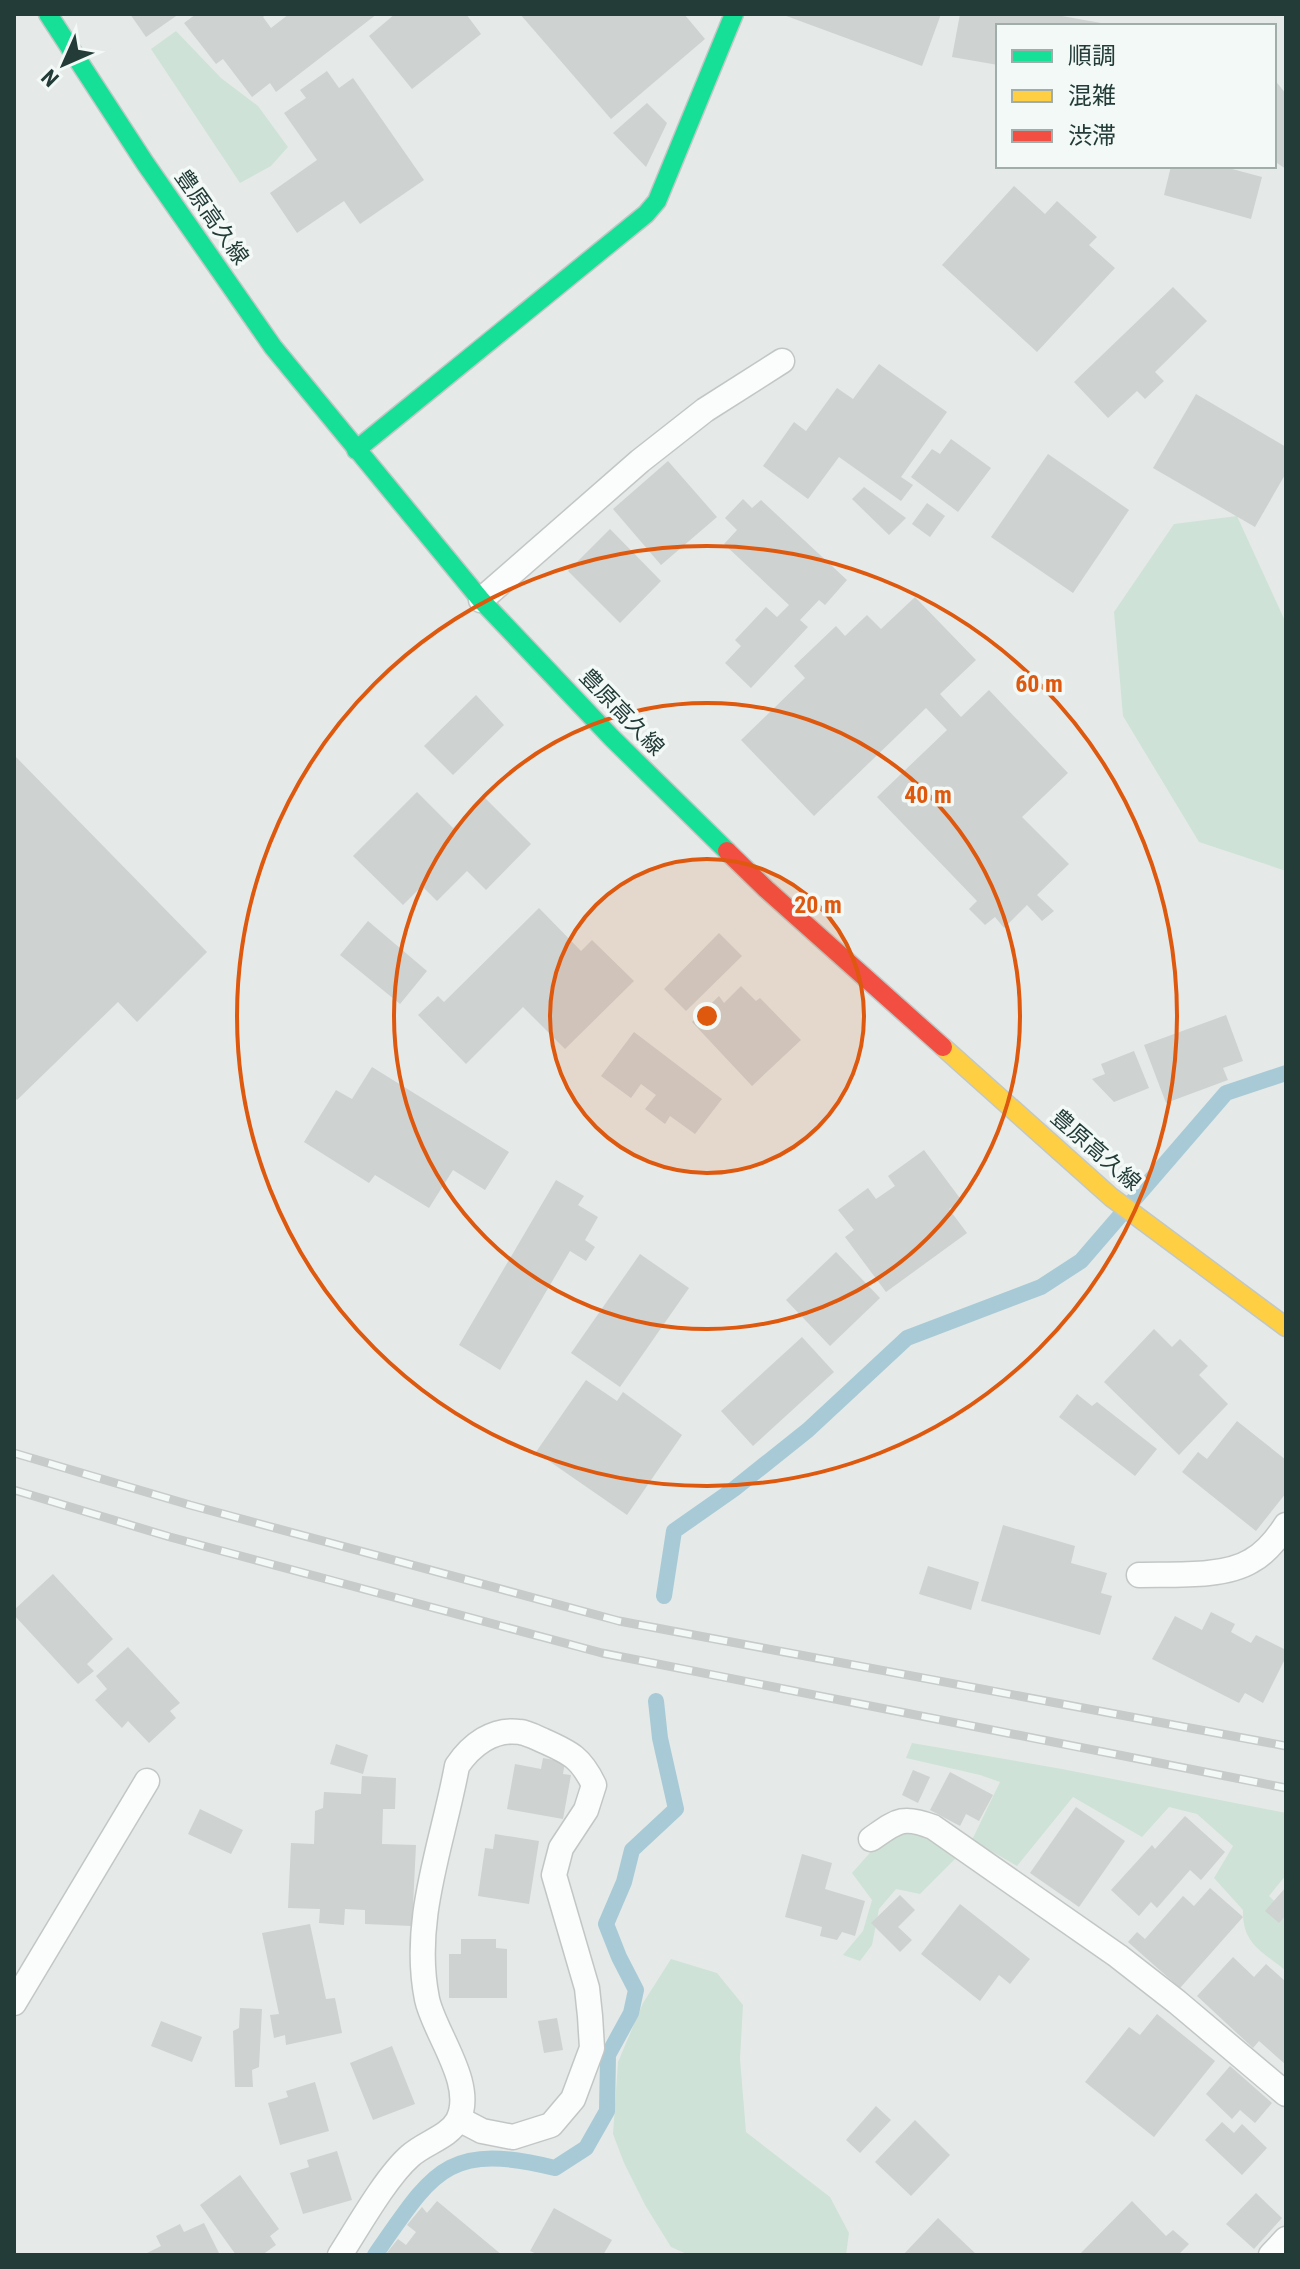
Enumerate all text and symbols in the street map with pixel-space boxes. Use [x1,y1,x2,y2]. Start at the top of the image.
north arrow [24,24,104,104]
legend [996,24,1276,168]
text: 順調 [1068,42,1116,70]
text: N [37,64,64,91]
text: 混雑 [1068,82,1116,110]
text: 渋滞 [1068,122,1116,150]
street label: 豊原高久線 [170,165,254,269]
street label: 豊原高久線 [575,664,669,760]
text: 60 m [1015,670,1063,698]
text: 40 m [904,781,952,809]
text: 20 m [794,891,842,919]
centre of rings [693,1002,721,1030]
street label: 豊原高久線 [1046,1104,1146,1196]

